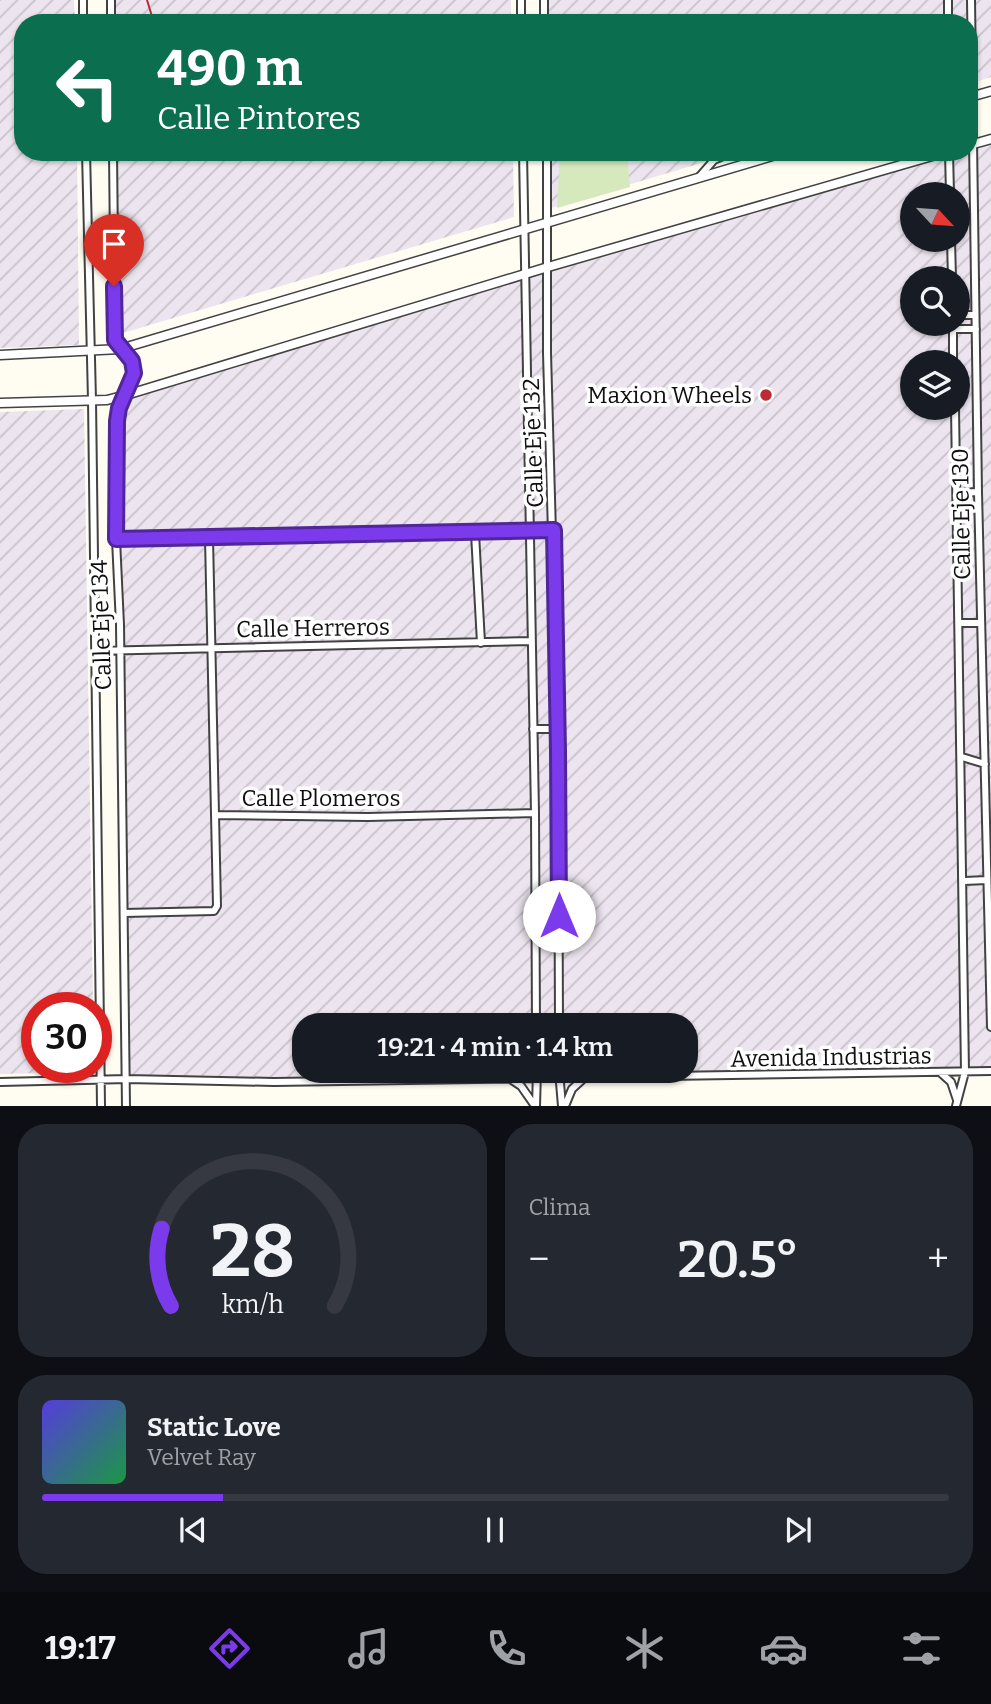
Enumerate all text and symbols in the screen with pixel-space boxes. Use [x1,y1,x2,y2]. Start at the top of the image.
text: 490 m [157,39,302,98]
icon: left [42,42,133,133]
text: Calle Pintores [157,99,361,137]
north arrow [900,182,970,252]
map controls [900,182,970,420]
pin [84,214,144,286]
icon: arrive [95,225,133,263]
button: search [900,266,970,336]
button: layers [900,350,970,420]
street label: Calle Eje 132 [517,378,549,508]
place label: Maxion Wheels [587,381,752,409]
marker: Maxion Wheels [758,387,774,403]
street label: Calle Eje 130 [946,448,976,580]
street label: Calle Eje 134 [85,559,117,691]
street label: Calle Herreros [236,613,390,643]
street label: Calle Plomeros [242,784,401,812]
position arrow [522,879,596,953]
speed limit sign: 30 [21,992,112,1083]
text: 19:21 · 4 min · 1.4 km [377,1032,613,1063]
street label: Avenida Industrias [730,1041,932,1073]
text: Clima [529,1193,591,1221]
text: 28 [210,1209,295,1296]
text: 20.5° [678,1228,799,1291]
text: − [529,1236,549,1282]
text: + [927,1236,949,1282]
text: km/h [221,1290,284,1320]
text: Static Love [147,1412,281,1443]
text: Velvet Ray [147,1443,256,1471]
icon: previous [174,1511,212,1549]
icon: pause [476,1511,514,1549]
icon: next [779,1511,817,1549]
icon: directions [205,1624,254,1673]
icon: music [344,1624,393,1673]
icon: phone [482,1624,531,1673]
icon: climate [620,1624,669,1673]
icon: car [759,1624,808,1673]
icon: filters [897,1624,946,1673]
text: 19:17 [45,1629,116,1667]

